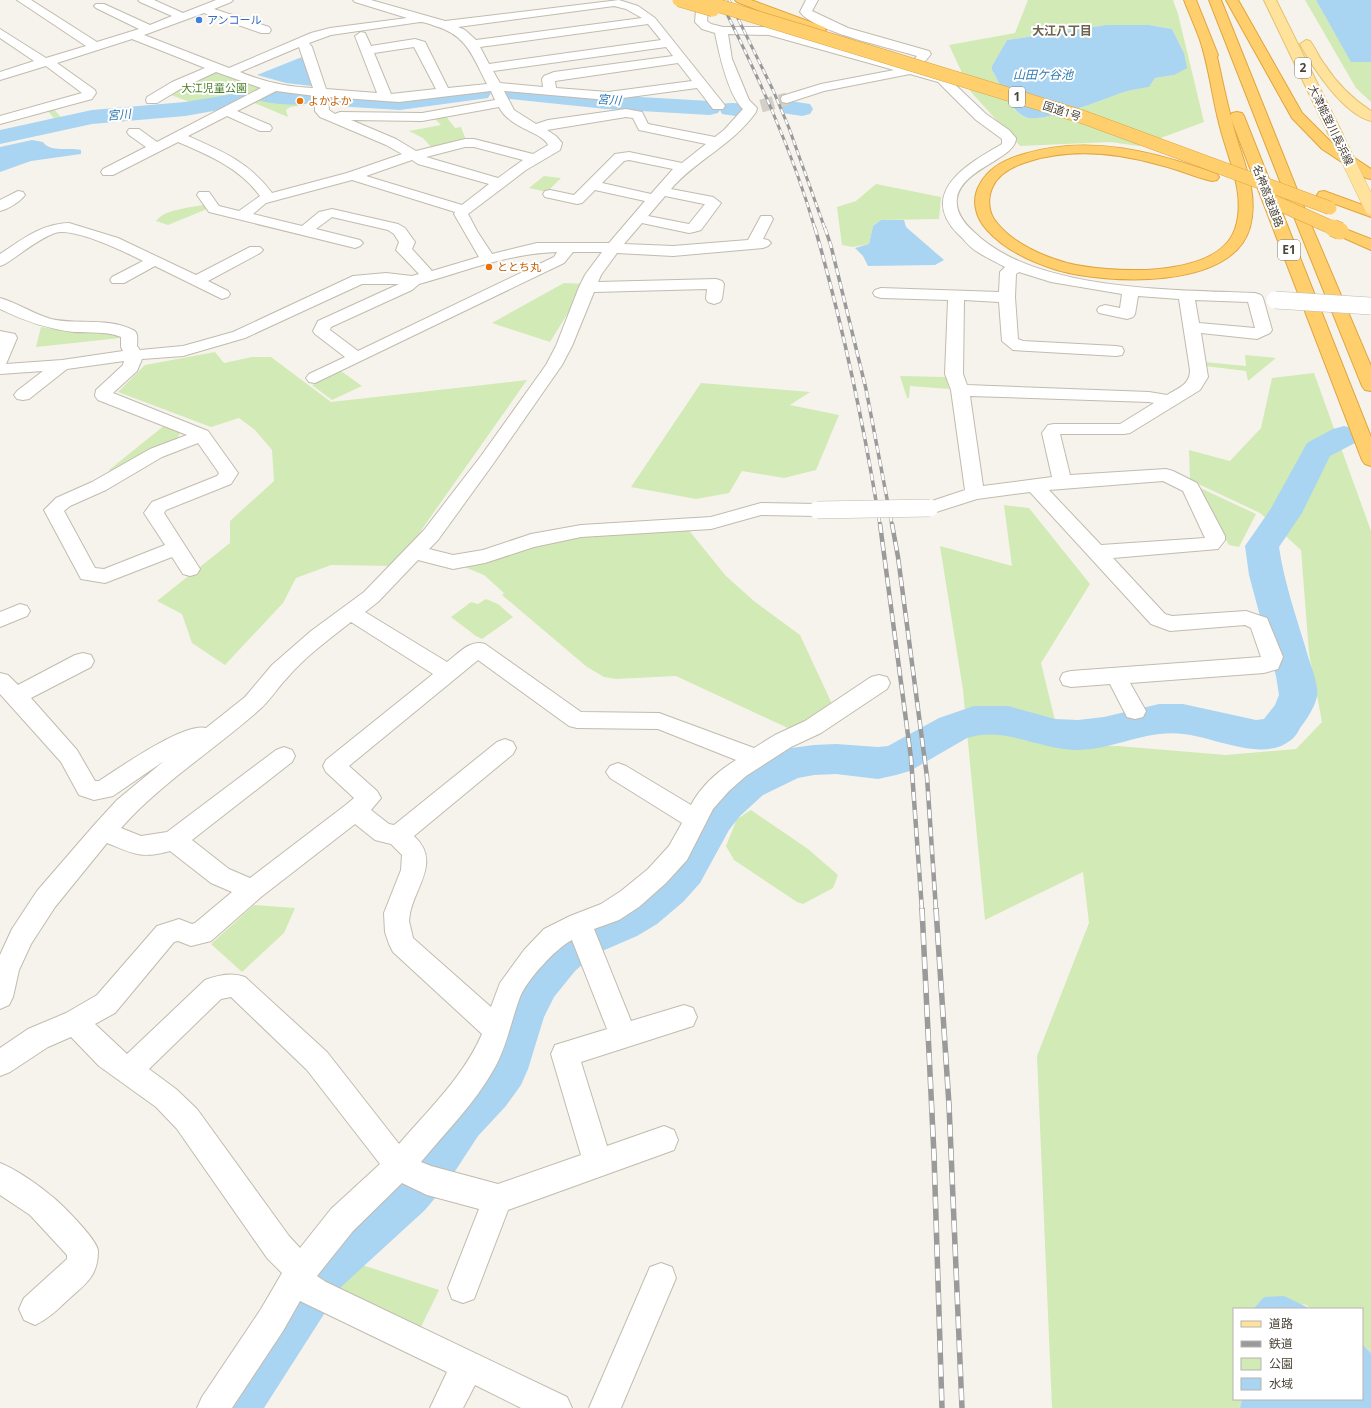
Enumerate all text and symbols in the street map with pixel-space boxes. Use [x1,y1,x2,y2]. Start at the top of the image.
place label: アンコール [207,12,262,27]
marker: アンコール [194,15,204,25]
district label: 大江八丁目 [1032,22,1092,39]
road number: 2 [1295,58,1311,78]
water label: 山田ケ谷池 [1013,66,1074,83]
park label: 大江児童公園 [181,80,247,95]
street label: 大津能登川長浜線 [1305,82,1357,168]
road number: 1 [1009,87,1025,107]
water label: 宮川 [596,90,624,109]
place label: よかよか [308,93,351,108]
marker: よかよか [295,96,305,106]
street label: 国道1号 [1041,97,1083,124]
water label: 宮川 [106,105,134,124]
street label: 名神高速道路 [1250,162,1287,229]
road number: E1 [1278,240,1300,260]
place label: ととち丸 [497,259,541,274]
marker: ととち丸 [484,262,494,272]
legend [1233,1308,1363,1400]
text: 道路 [1269,1315,1293,1332]
text: 鉄道 [1269,1335,1293,1352]
text: 公園 [1269,1355,1293,1372]
text: 水域 [1269,1375,1293,1392]

